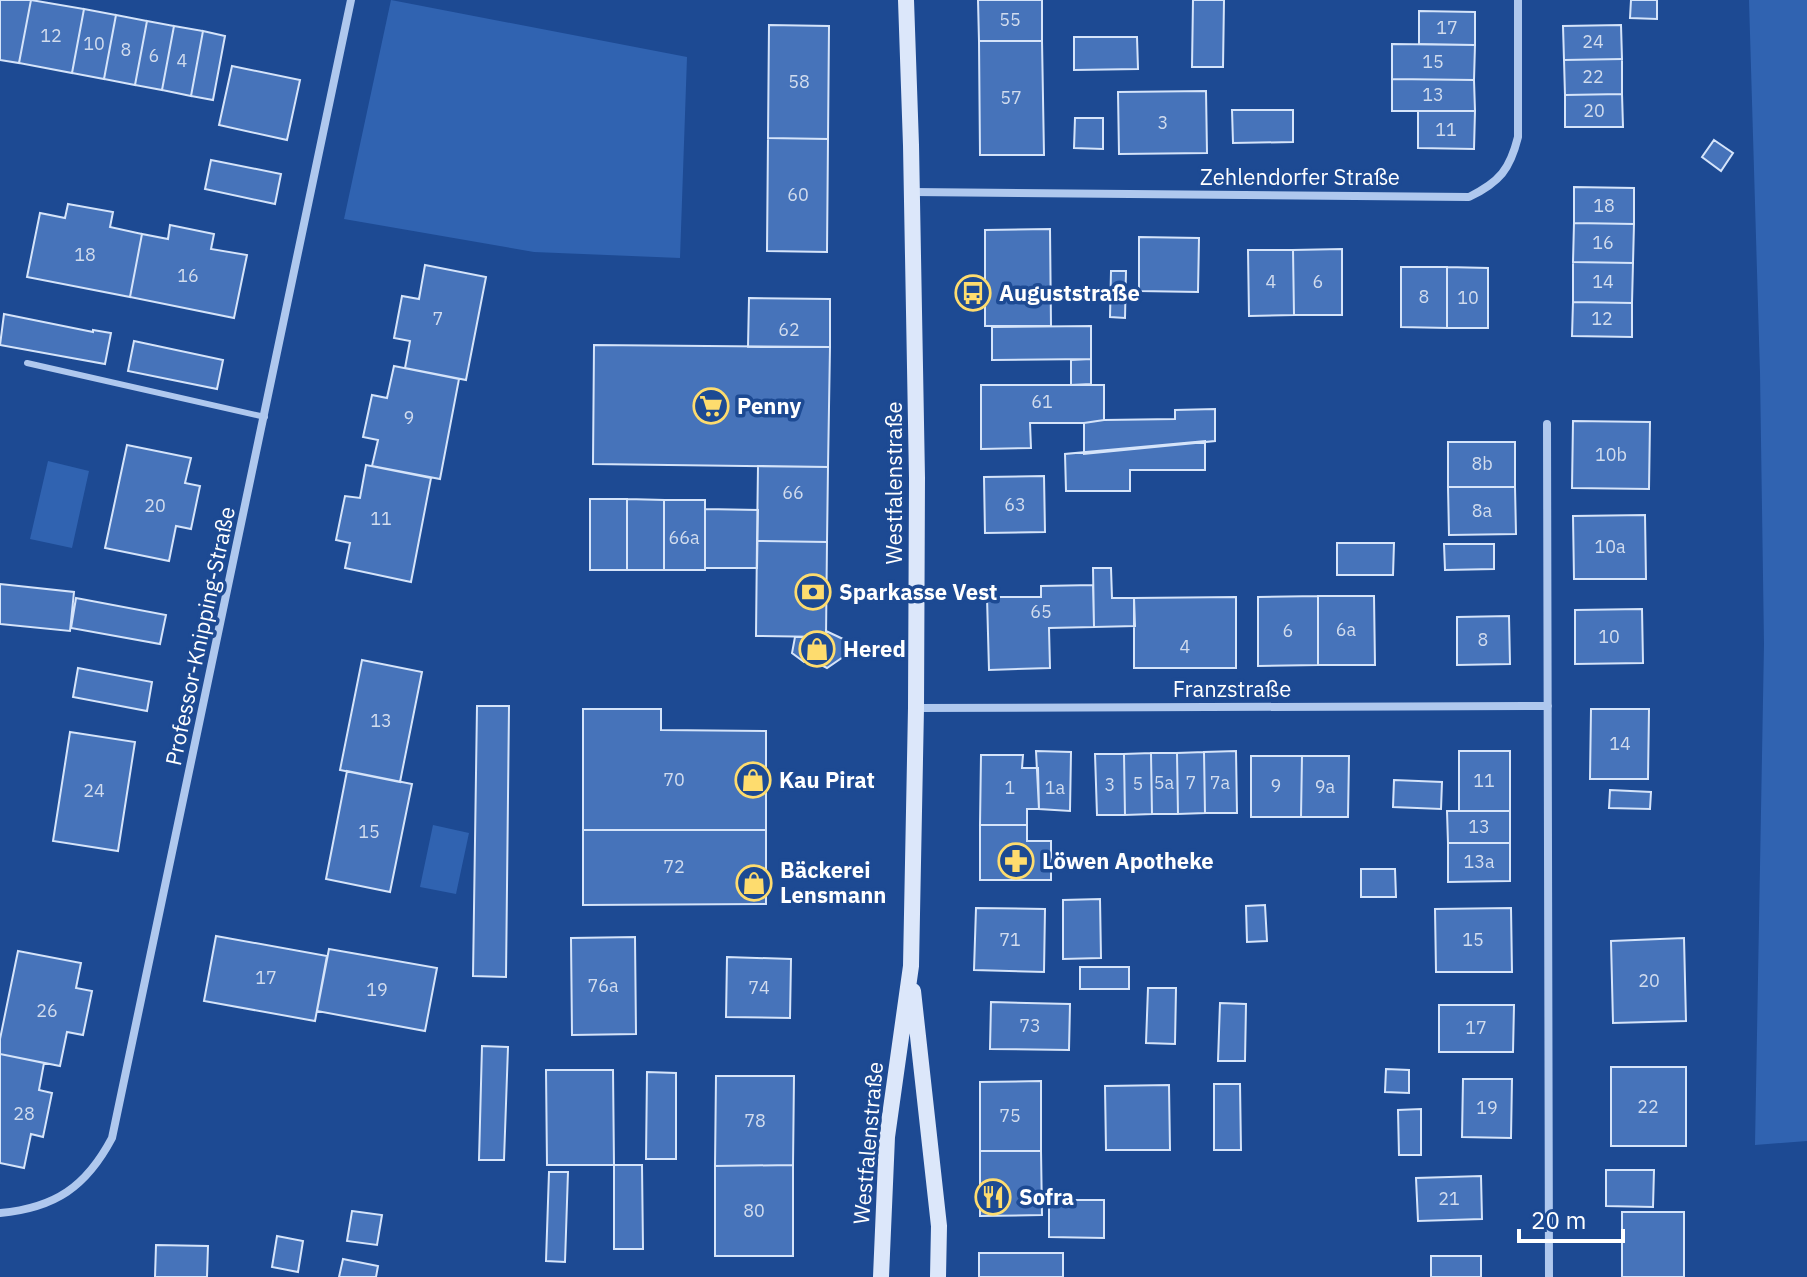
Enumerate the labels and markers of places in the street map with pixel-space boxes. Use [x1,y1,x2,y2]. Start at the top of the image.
bus stop icon: Auguststraße [954,274,992,312]
place label: Auguststraße [999,278,1140,307]
supermarket icon: Penny [692,387,730,425]
place label: Penny [737,391,801,420]
bank icon: Sparkasse Vest [794,573,832,611]
place label: Sparkasse Vest [839,577,998,606]
shop icon: Hered [798,630,836,668]
place label: Hered [843,634,906,663]
shop icon: Kau Pirat [734,761,772,799]
place label: Kau Pirat [779,765,875,794]
pharmacy icon: Löwen Apotheke [997,842,1035,880]
place label: Löwen Apotheke [1042,846,1214,875]
place label: Bäckerei Lensmann [780,855,886,909]
shop icon: Bäckerei Lensmann [735,864,773,902]
restaurant icon: Sofra [974,1178,1012,1216]
place label: Sofra [1019,1182,1074,1211]

